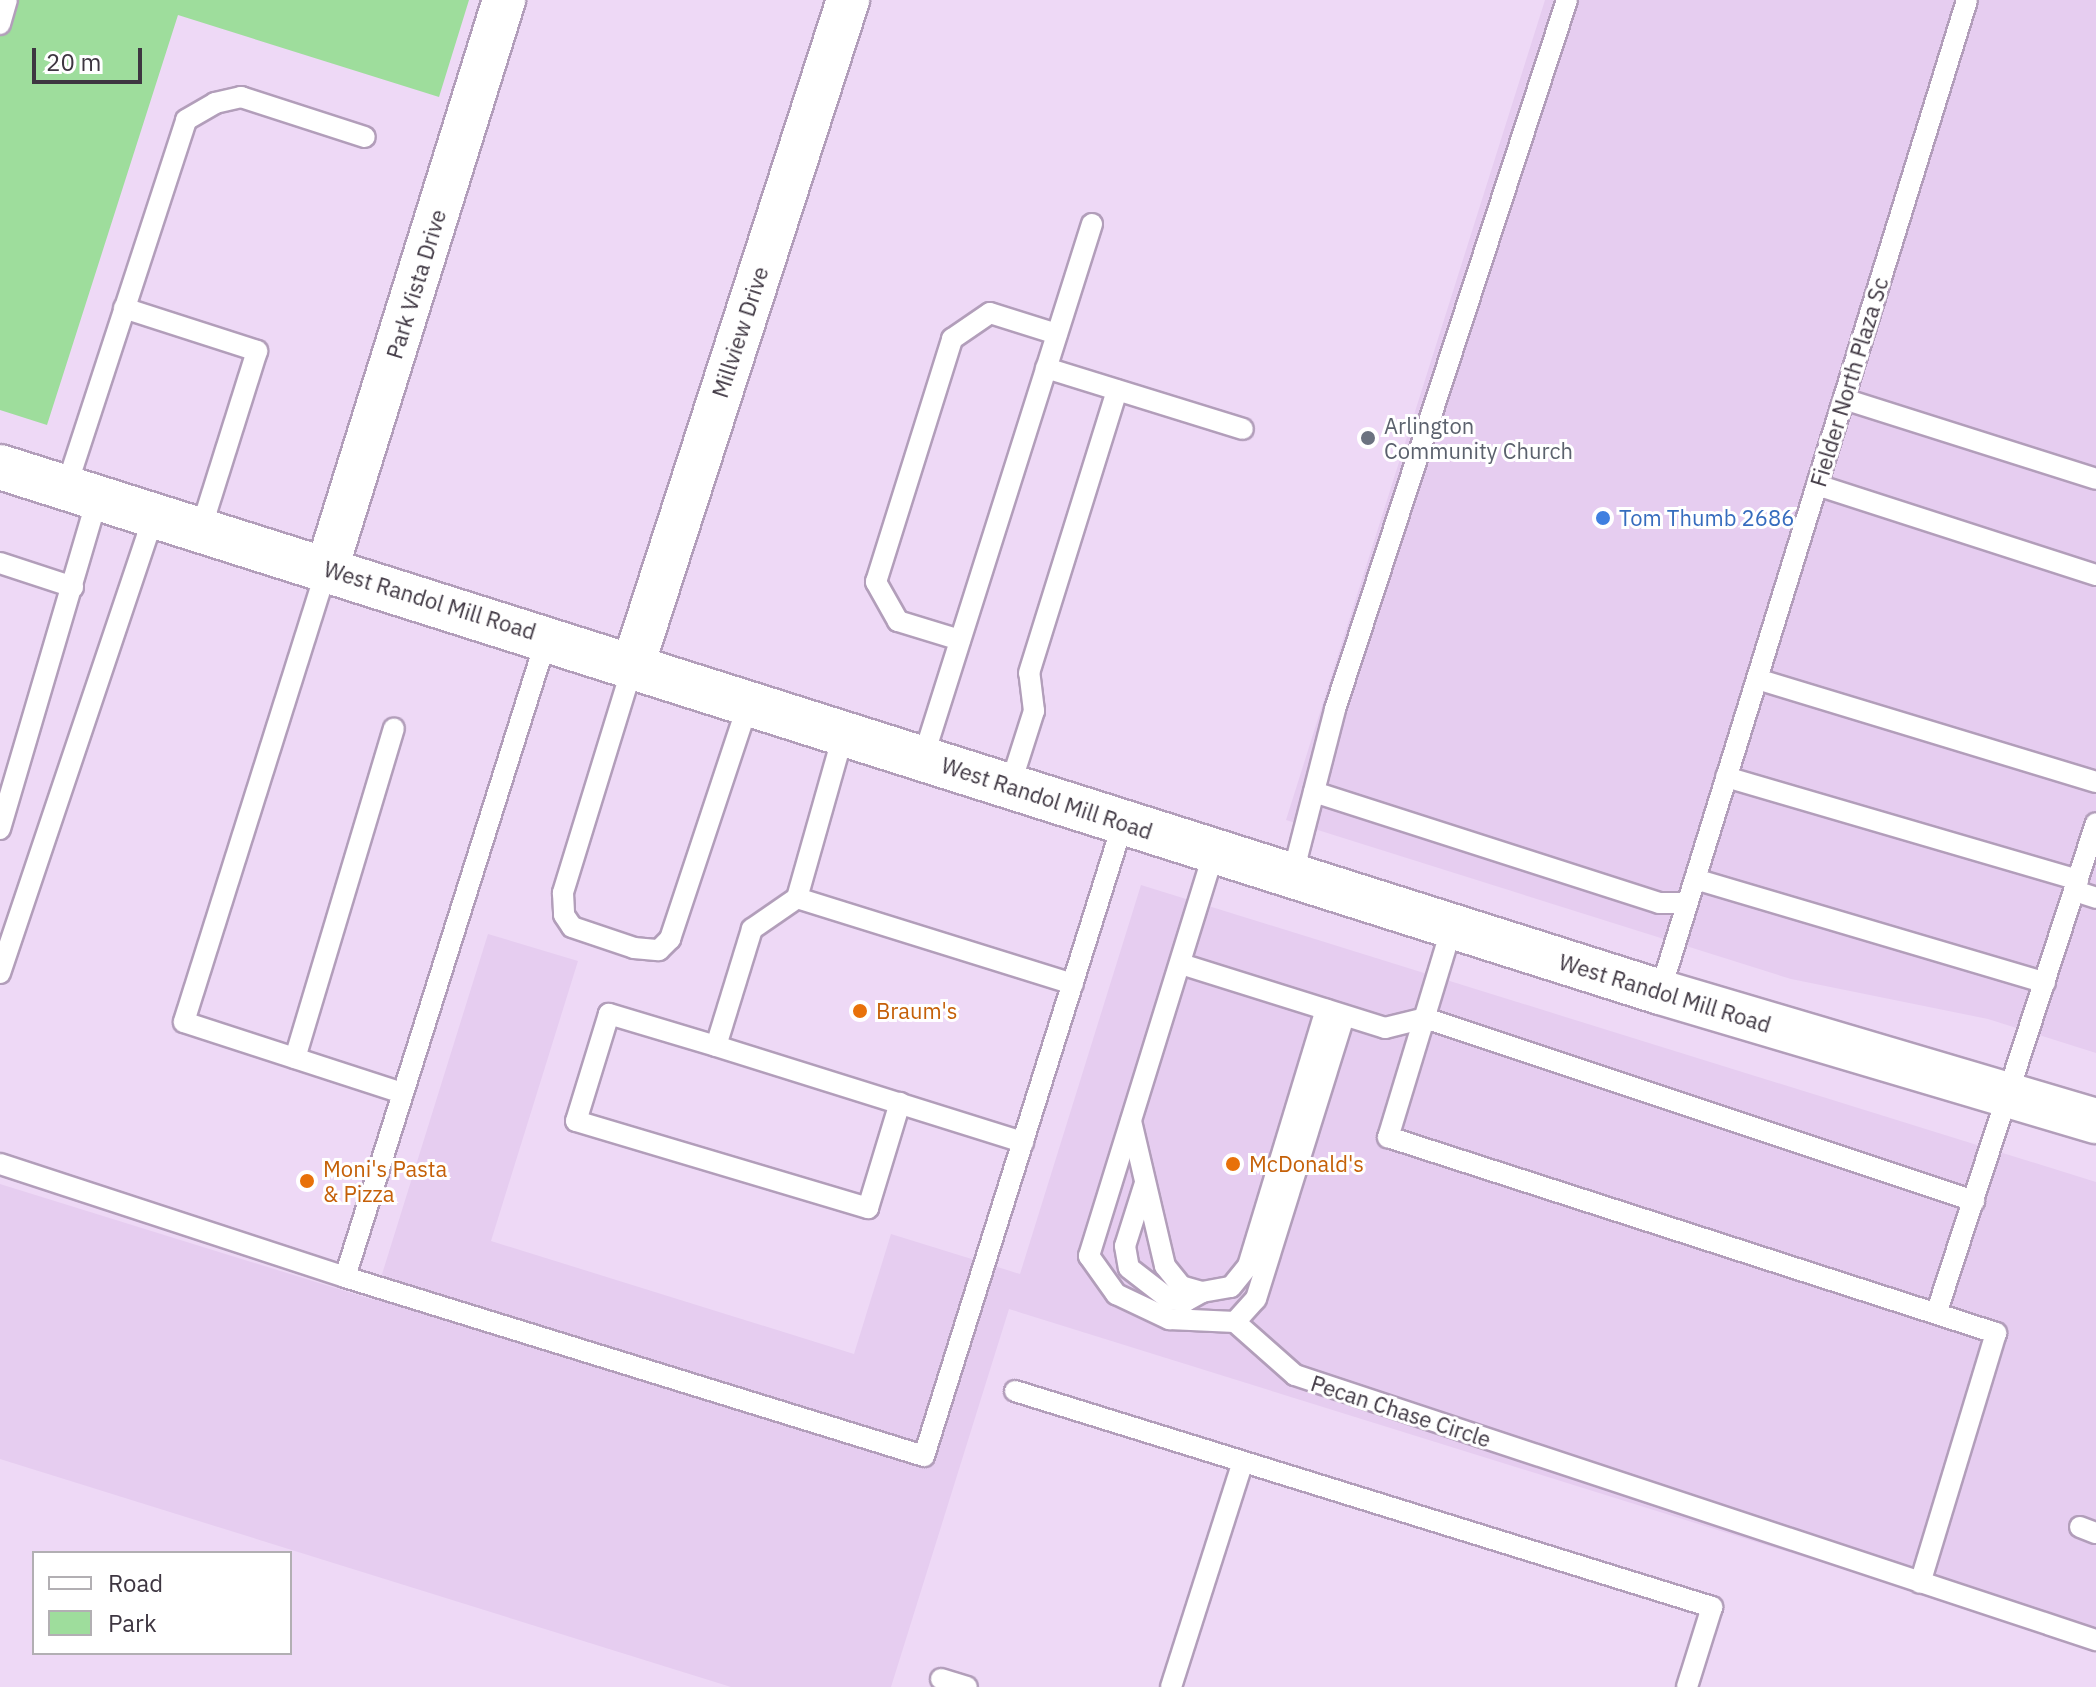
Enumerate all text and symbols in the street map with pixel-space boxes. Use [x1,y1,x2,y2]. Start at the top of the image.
scale bar [36,32,146,82]
text: 20 m [46,46,101,78]
street label: Park Vista Drive [381,206,451,362]
street label: Millview Drive [706,263,774,401]
street label: Fielder North Plaza Sc [1805,274,1893,490]
place label: Arlington Community Church [1384,412,1573,464]
marker: Arlington Community Church [1359,429,1377,447]
place label: Tom Thumb 2686 [1619,505,1794,531]
marker: Tom Thumb 2686 [1594,509,1612,527]
street label: West Randol Mill Road [321,555,539,645]
street label: West Randol Mill Road [938,751,1156,845]
street label: West Randol Mill Road [1556,948,1774,1038]
place label: Braum's [876,998,958,1024]
marker: Braum's [851,1002,869,1020]
place label: McDonald's [1249,1151,1364,1177]
place label: Moni's Pasta & Pizza [323,1155,447,1206]
marker: McDonald's [1224,1155,1242,1173]
marker: Moni's Pasta & Pizza [298,1172,316,1190]
street label: Pecan Chase Circle [1308,1369,1494,1453]
legend [32,1551,292,1655]
text: Road [108,1567,163,1599]
text: Park [108,1607,157,1639]

